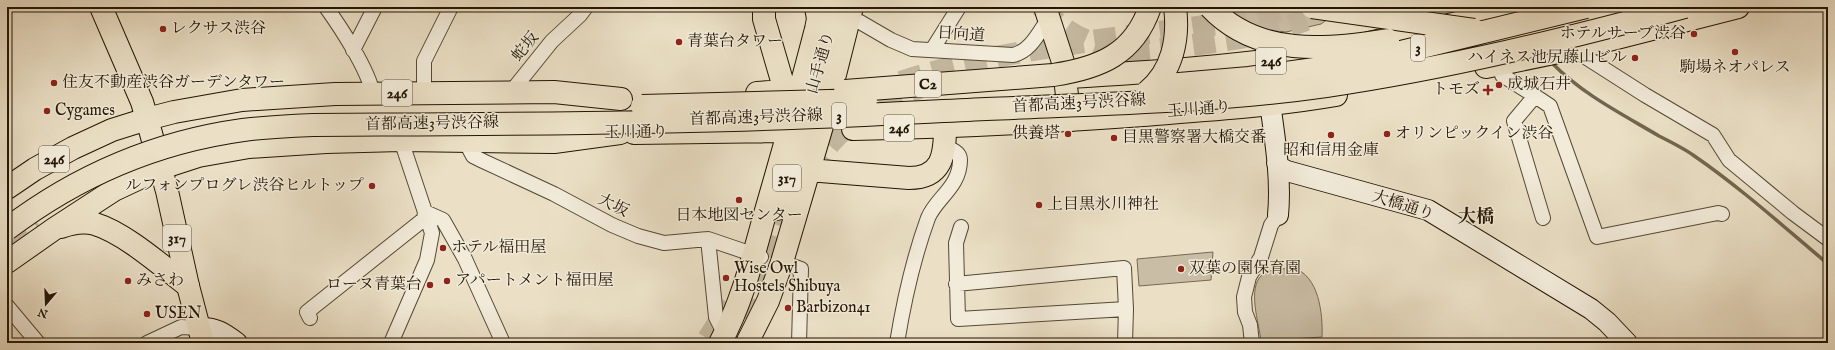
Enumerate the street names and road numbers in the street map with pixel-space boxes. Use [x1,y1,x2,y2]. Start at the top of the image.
street label: 日向道 [936,23,986,47]
street label: 蛇坂 [508,28,544,66]
street label: 山手通り [803,29,839,97]
road number: 3 [1411,35,1425,61]
road number: 246 [1256,48,1286,74]
road number: C2 [915,71,941,97]
road number: 246 [382,80,412,106]
street label: 首都高速3号渋谷線 [1012,91,1146,117]
street label: 玉川通り [1166,98,1232,122]
road number: 3 [832,103,846,129]
street label: 首都高速3号渋谷線 [689,106,823,130]
street label: 首都高速3号渋谷線 [365,113,499,135]
road number: 246 [884,115,914,141]
street label: 玉川通り [604,122,668,144]
road number: 246 [39,146,69,172]
road number: 317 [773,165,801,191]
street label: 大橋通り [1369,187,1437,225]
street label: 大坂 [594,190,632,222]
road number: 317 [163,225,191,251]

